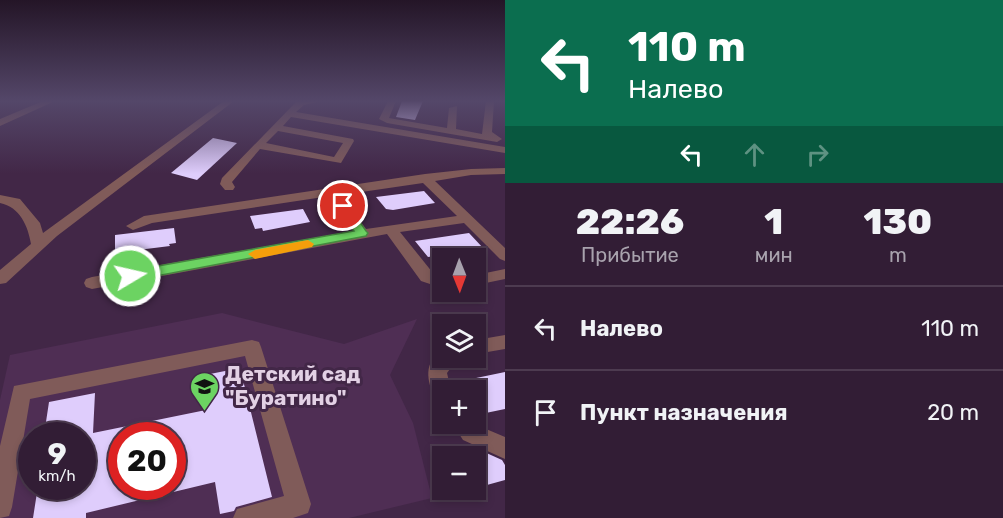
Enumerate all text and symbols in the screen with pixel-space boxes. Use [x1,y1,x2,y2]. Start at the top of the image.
text: 110 m [628,22,746,72]
icon: left [529,24,607,102]
text: Налево [628,73,724,105]
icon: left [675,138,708,171]
icon: ahead [738,138,771,171]
icon: right [801,138,834,171]
pin [317,180,368,231]
icon: arrive [326,189,359,222]
text: 22:26 [576,200,684,243]
text: 1 [764,200,783,243]
text: 130 [863,200,932,243]
text: Прибытие [581,243,679,267]
text: мин [755,243,793,267]
text: m [889,243,907,267]
position arrow [98,244,162,308]
north arrow [432,248,486,302]
map controls [432,248,486,500]
icon: left [529,312,562,345]
button: layers [432,314,486,368]
text: Налево [580,315,663,342]
text: 110 m [921,315,979,342]
place label: Детский сад "Буратино" [225,361,361,410]
school or university icon: Детский сад "Буратино" [188,370,220,412]
button: + [432,380,486,434]
icon: arrive [529,396,562,429]
text: Пункт назначения [580,399,788,426]
text: 20 m [927,399,979,426]
speed limit sign: 20 [108,422,186,500]
text: 9 [47,436,67,472]
button: − [432,446,486,500]
text: km/h [38,467,76,485]

